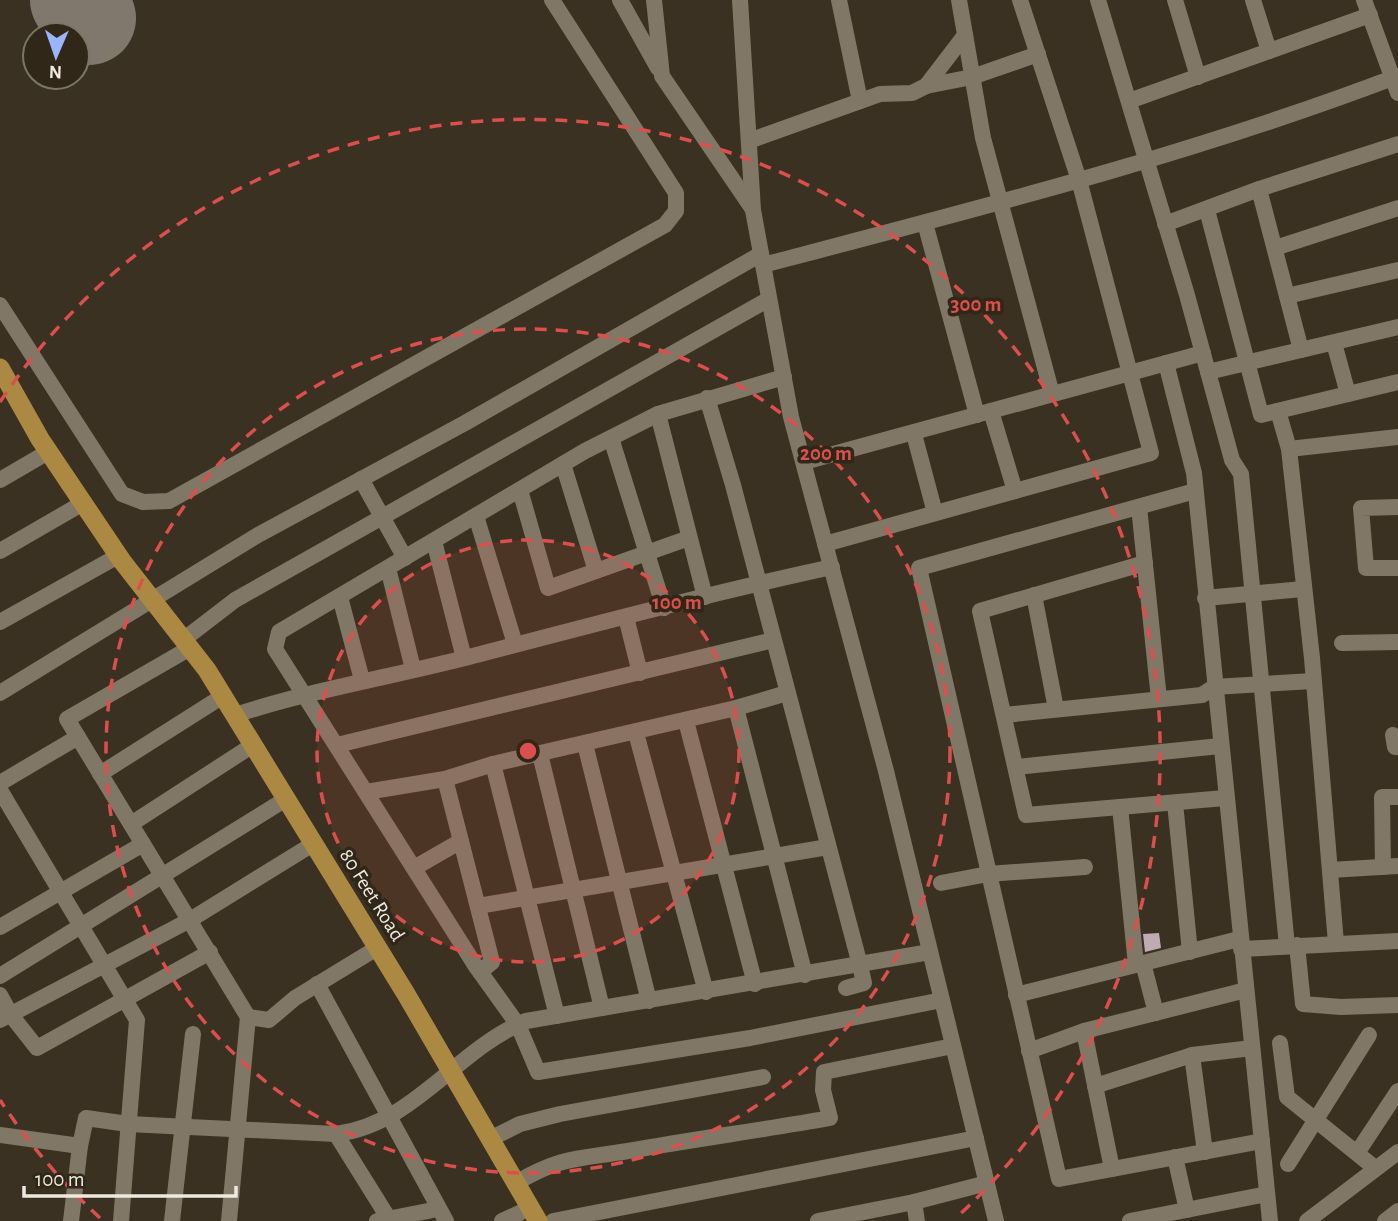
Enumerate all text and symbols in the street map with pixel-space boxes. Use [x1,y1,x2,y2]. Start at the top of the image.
north arrow [21,21,91,91]
text: N [49,62,62,81]
text: 300 m [950,294,1002,315]
text: 200 m [800,443,852,464]
text: 100 m [652,592,702,613]
centre of rings [516,739,540,763]
street label: 80 Feet Road [335,845,409,945]
scale bar [24,1154,236,1198]
text: 100 m [35,1169,85,1190]

